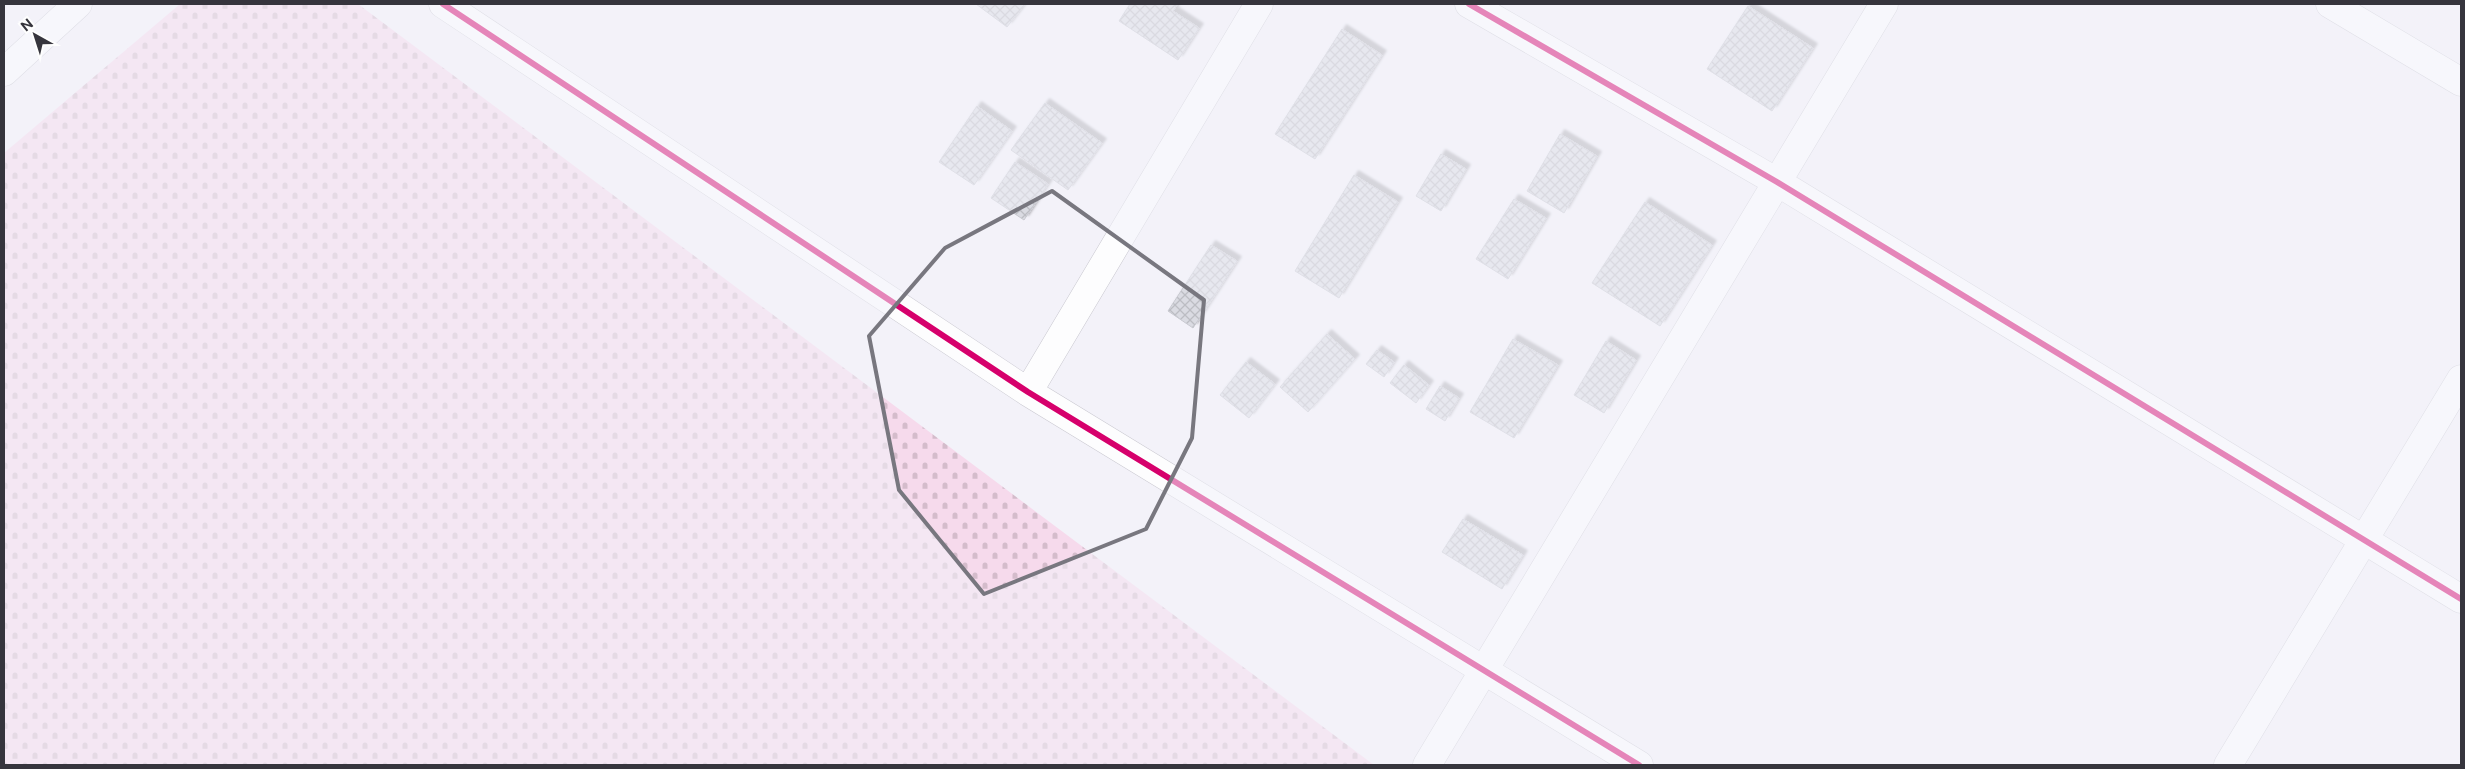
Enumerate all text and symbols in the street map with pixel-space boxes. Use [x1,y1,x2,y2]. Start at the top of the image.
north arrow [10,10,60,60]
text: N [18,15,36,35]

